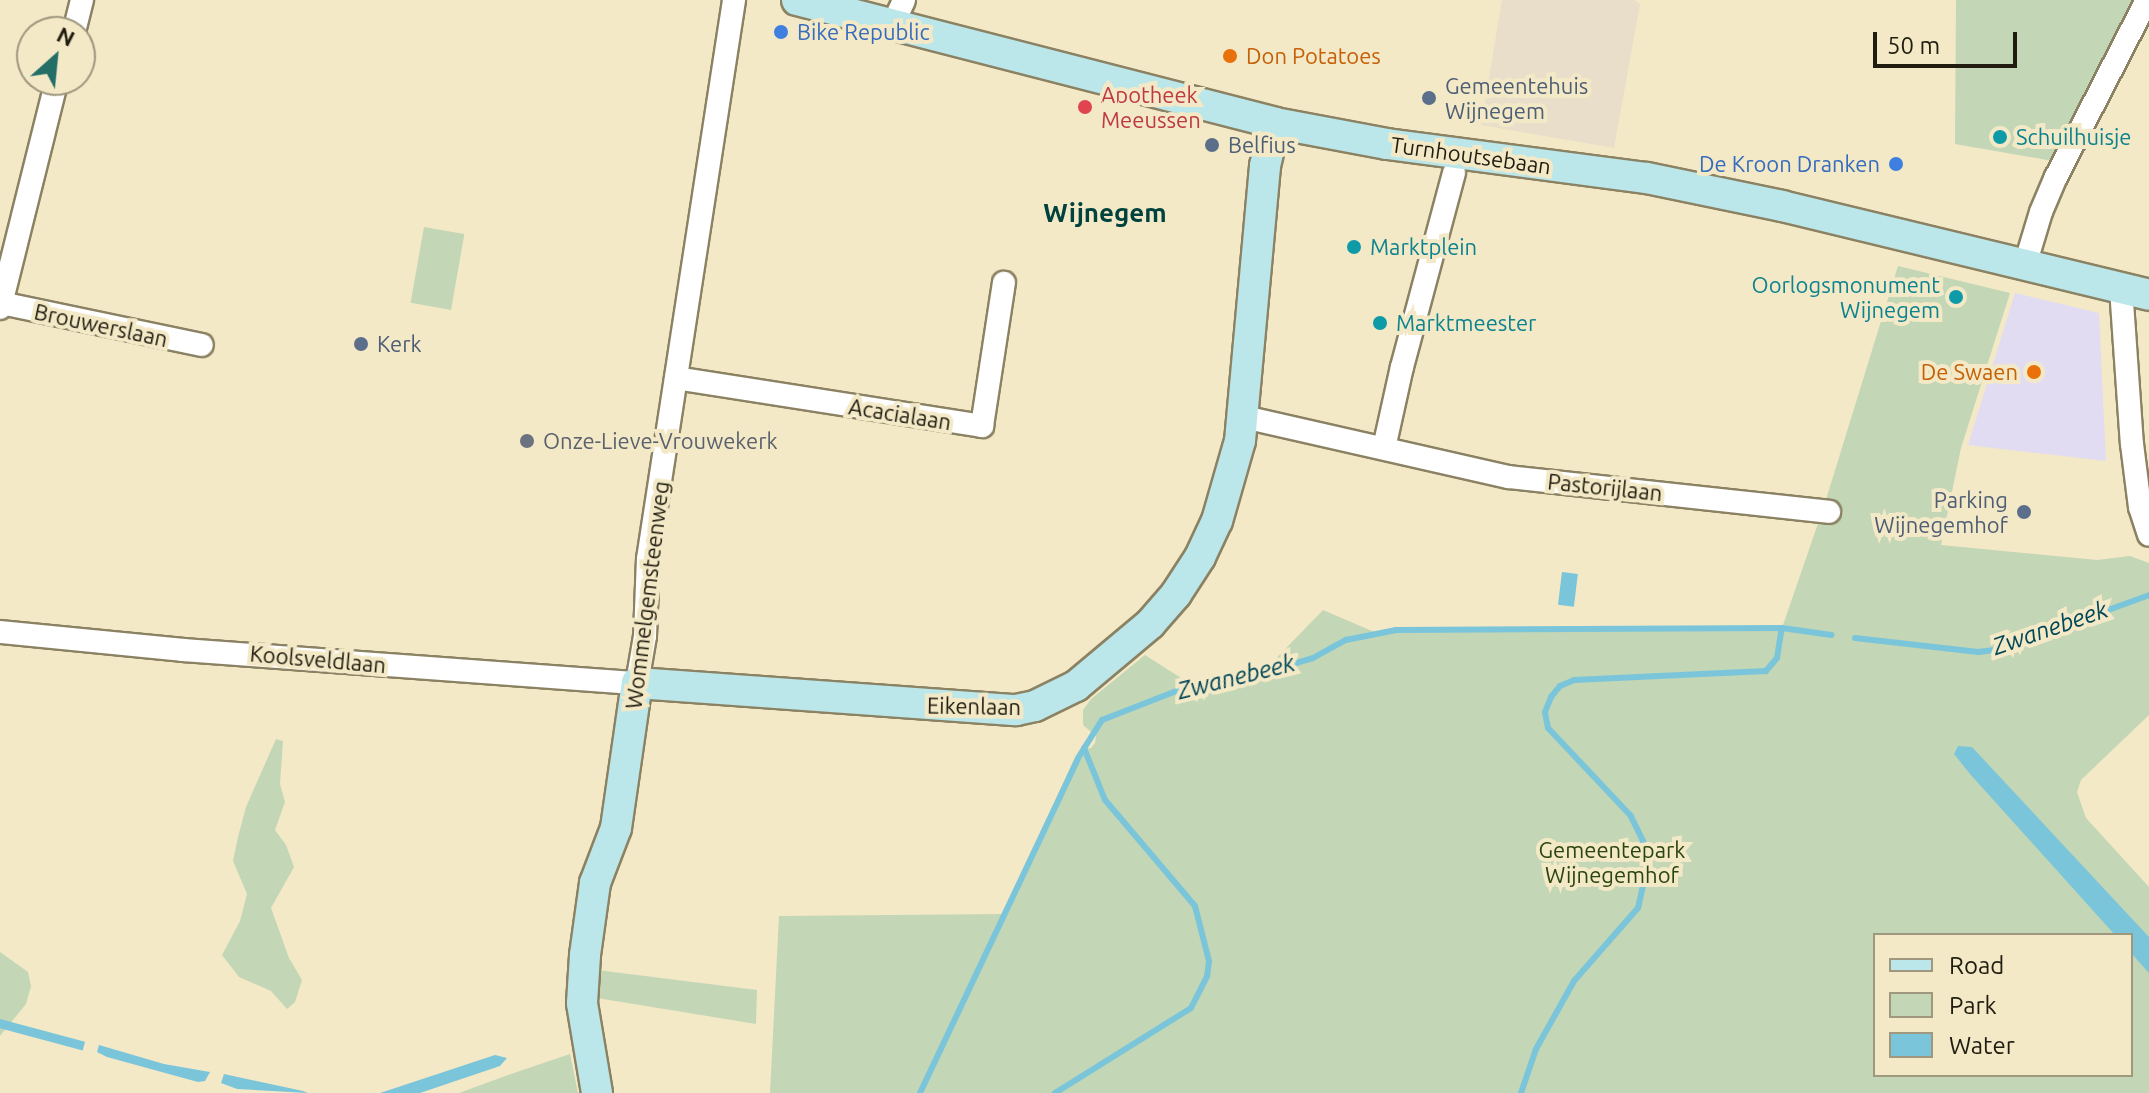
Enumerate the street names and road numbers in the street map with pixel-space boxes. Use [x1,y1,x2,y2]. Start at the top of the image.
street label: Turnhoutsebaan [1389,131,1553,179]
street label: Brouwerslaan [32,298,170,352]
street label: Acacialaan [847,393,953,435]
street label: Pastorijlaan [1546,468,1664,506]
street label: Wommelgemsteenweg [620,480,674,710]
street label: Koolsveldlaan [249,640,387,678]
street label: Eikenlaan [927,692,1021,720]

